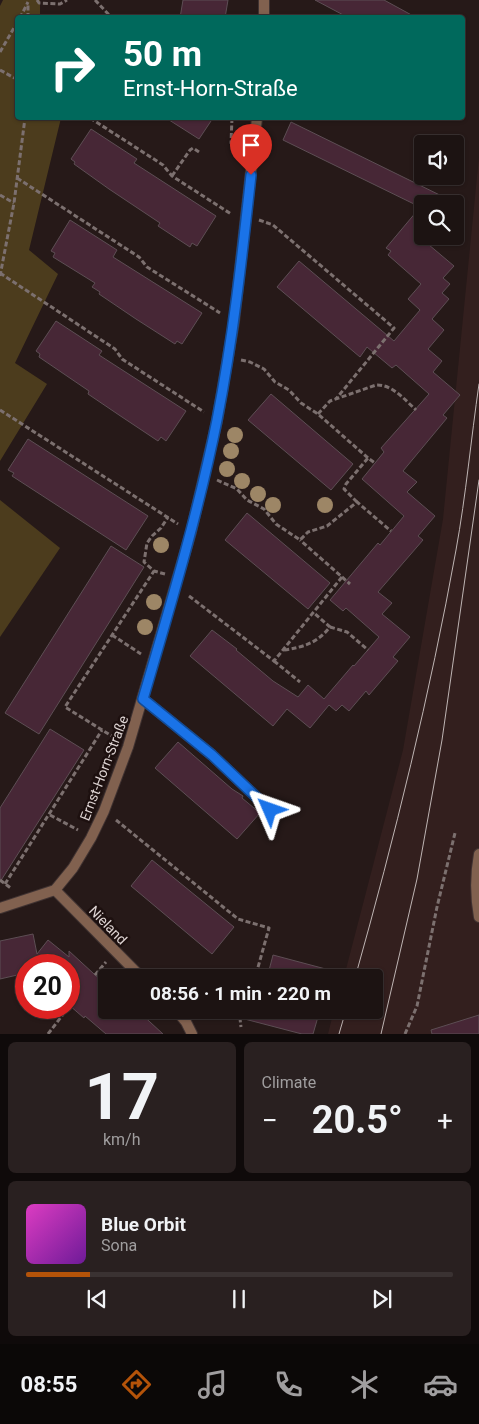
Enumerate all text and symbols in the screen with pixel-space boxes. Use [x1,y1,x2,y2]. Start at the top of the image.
text: 50 m [123,34,202,75]
icon: right [40,35,105,100]
text: Ernst-Horn-Straße [123,76,298,101]
pin [230,124,272,175]
icon: arrive [237,131,265,159]
map controls [414,135,464,245]
button: sound [414,135,464,185]
button: search [414,195,464,245]
street label: Ernst-Horn-Straße [77,713,131,823]
position arrow [243,783,295,835]
street label: Nieland [86,902,130,948]
speed limit sign: 20 [15,954,80,1019]
text: 08:56 · 1 min · 220 m [150,982,331,1005]
text: 17 [84,1059,159,1135]
text: Climate [262,1073,316,1092]
text: 20.5° [312,1098,403,1142]
text: − [262,1104,278,1137]
text: + [437,1104,453,1137]
text: km/h [103,1130,141,1149]
text: Blue Orbit [101,1213,186,1236]
text: Sona [101,1236,137,1255]
icon: previous [83,1285,111,1313]
icon: pause [225,1285,253,1313]
icon: next [368,1285,396,1313]
icon: directions [119,1367,154,1402]
icon: music [195,1367,230,1402]
icon: phone [271,1367,306,1402]
icon: climate [347,1367,382,1402]
icon: car [423,1367,458,1402]
text: 08:55 [21,1372,77,1397]

